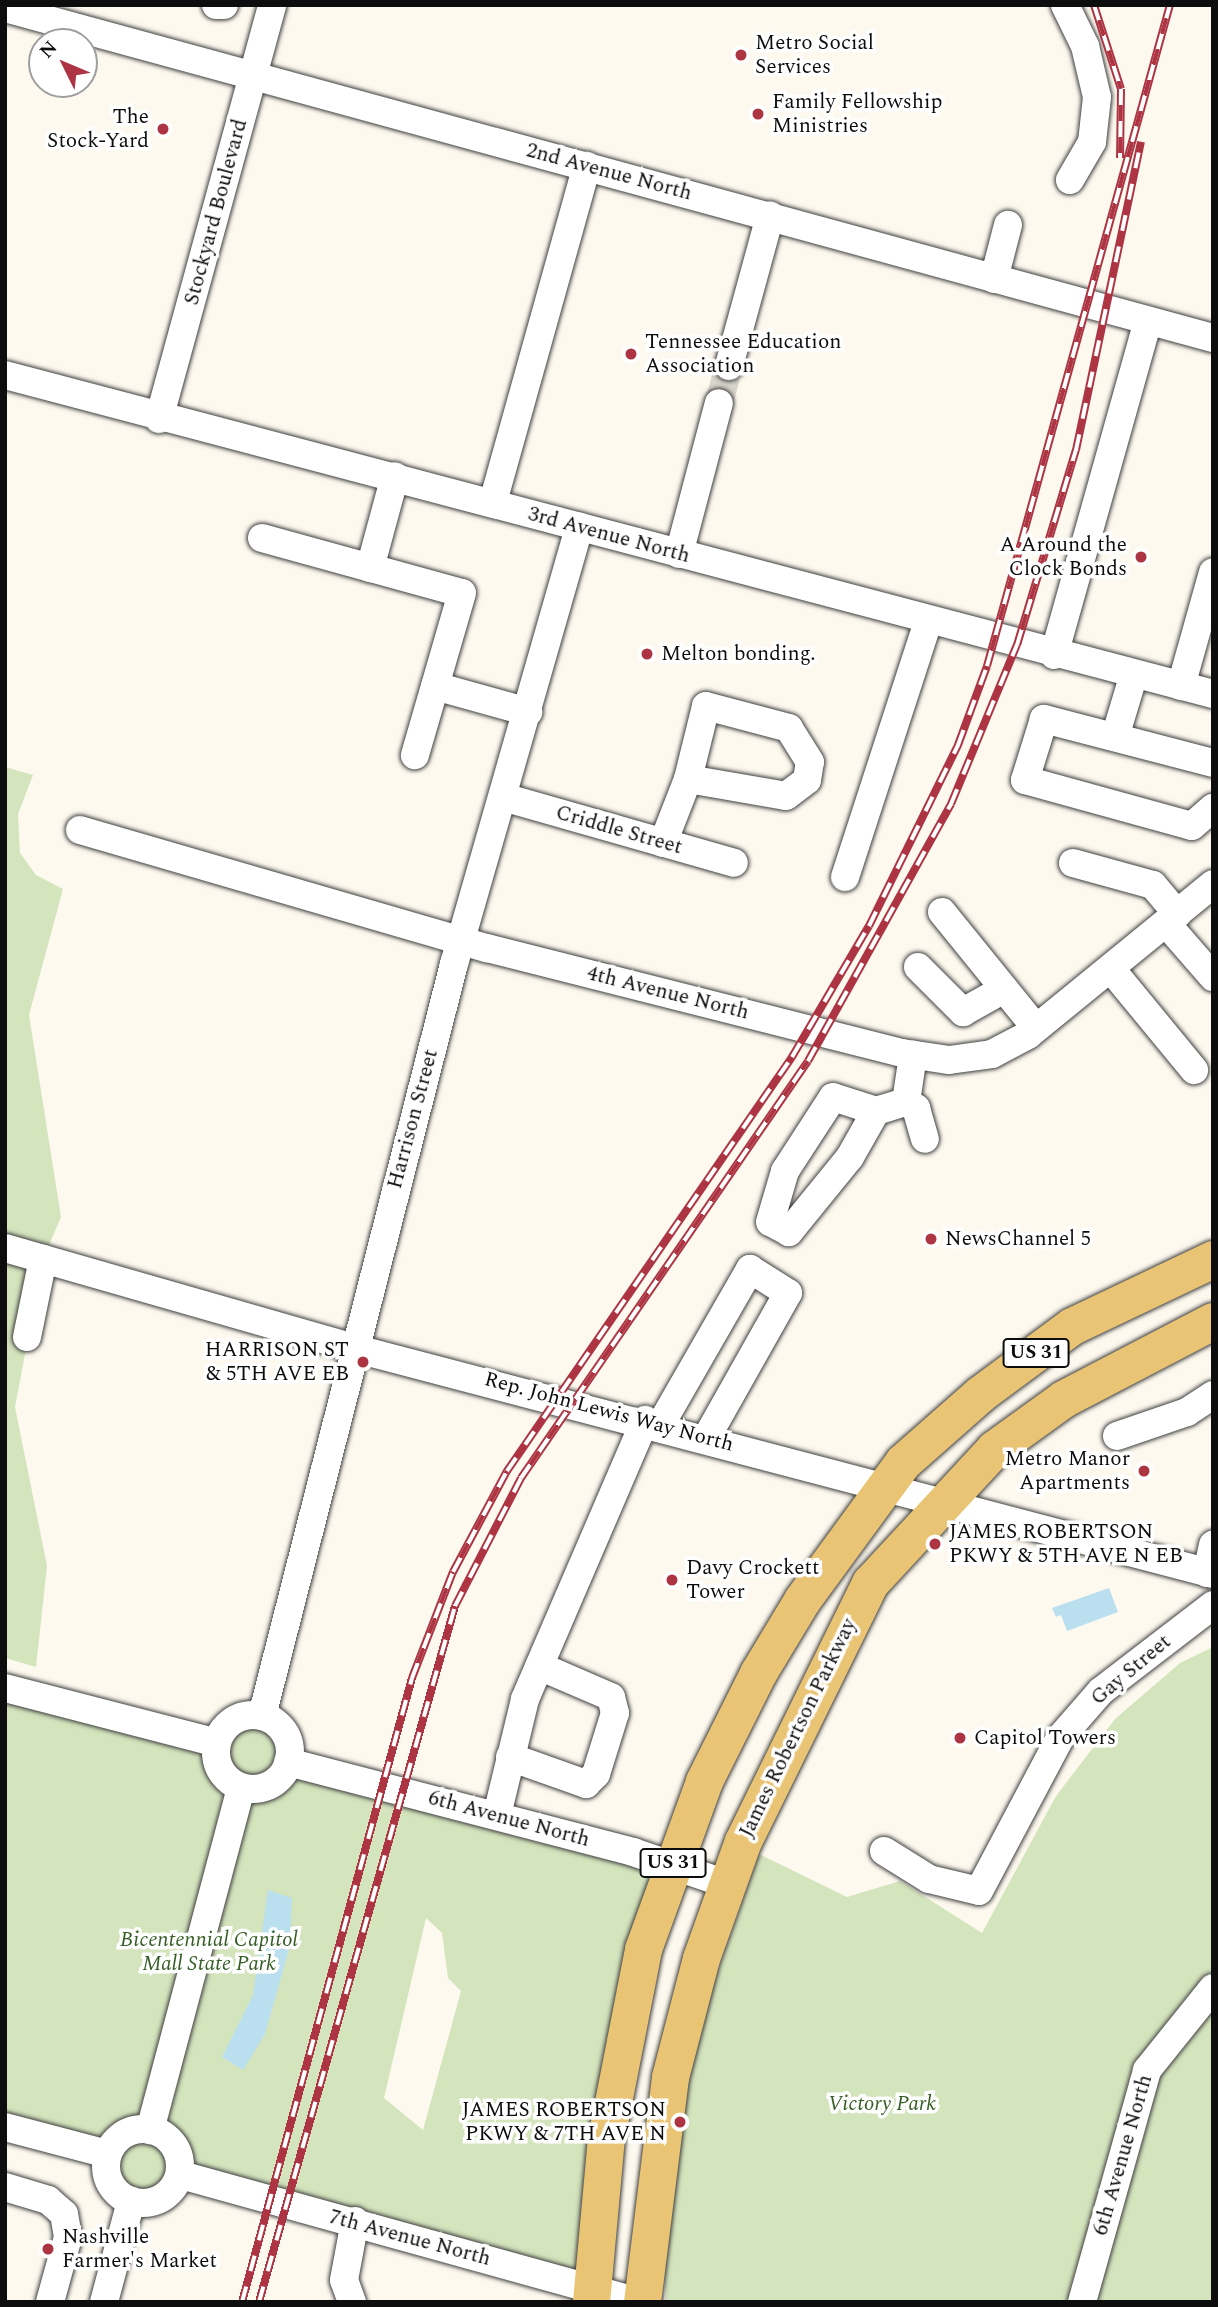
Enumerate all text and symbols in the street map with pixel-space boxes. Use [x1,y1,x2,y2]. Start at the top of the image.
north arrow [28,28,98,98]
place label: Metro Social Services [755,30,874,80]
text: N [33,34,65,65]
marker: Metro Social Services [733,47,749,63]
place label: Family Fellowship Ministries [772,89,942,139]
place label: The Stock-Yard [47,104,149,154]
marker: Family Fellowship Ministries [750,106,766,122]
street label: Stockyard Boulevard [179,116,253,308]
marker: The Stock-Yard [155,121,171,137]
street label: 2nd Avenue North [523,138,695,206]
place label: Tennessee Education Association [645,329,841,379]
marker: Tennessee Education Association [623,346,639,362]
street label: 3rd Avenue North [525,501,693,569]
place label: A Around the Clock Bonds [1000,532,1127,582]
marker: A Around the Clock Bonds [1133,549,1149,565]
place label: Melton bonding. [661,641,815,667]
marker: Melton bonding. [639,646,655,662]
street label: Criddle Street [553,800,685,860]
street label: 4th Avenue North [584,961,752,1025]
street label: Harrison Street [382,1046,444,1192]
place label: NewsChannel 5 [945,1226,1091,1252]
marker: NewsChannel 5 [923,1231,939,1247]
place label: HARRISON ST & 5TH AVE EB [205,1337,349,1387]
road number: US 31 [1001,1338,1071,1368]
marker: HARRISON ST & 5TH AVE EB [355,1354,371,1370]
street label: Rep. John Lewis Way North [482,1367,736,1457]
place label: Metro Manor Apartments [1005,1446,1130,1496]
marker: Metro Manor Apartments [1136,1463,1152,1479]
place label: JAMES ROBERTSON PKWY & 5TH AVE N EB [949,1519,1183,1569]
marker: JAMES ROBERTSON PKWY & 5TH AVE N EB [927,1536,943,1552]
place label: Davy Crockett Tower [686,1555,819,1605]
marker: Davy Crockett Tower [664,1572,680,1588]
street label: James Robertson Parkway [734,1614,862,1842]
street label: Gay Street [1086,1629,1176,1711]
place label: Capitol Towers [974,1725,1116,1751]
marker: Capitol Towers [952,1730,968,1746]
street label: 6th Avenue North [426,1785,592,1853]
road number: US 31 [638,1848,708,1879]
park label: Bicentennial Capitol Mall State Park [120,1927,298,1977]
street label: 6th Avenue North [1088,2072,1158,2238]
park label: Victory Park [828,2091,936,2117]
place label: JAMES ROBERTSON PKWY & 7TH AVE N [462,2097,666,2147]
marker: JAMES ROBERTSON PKWY & 7TH AVE N [672,2114,688,2130]
street label: 7th Avenue North [327,2204,493,2272]
place label: Nashville Farmer's Market [62,2224,217,2274]
marker: Nashville Farmer's Market [40,2241,56,2257]

